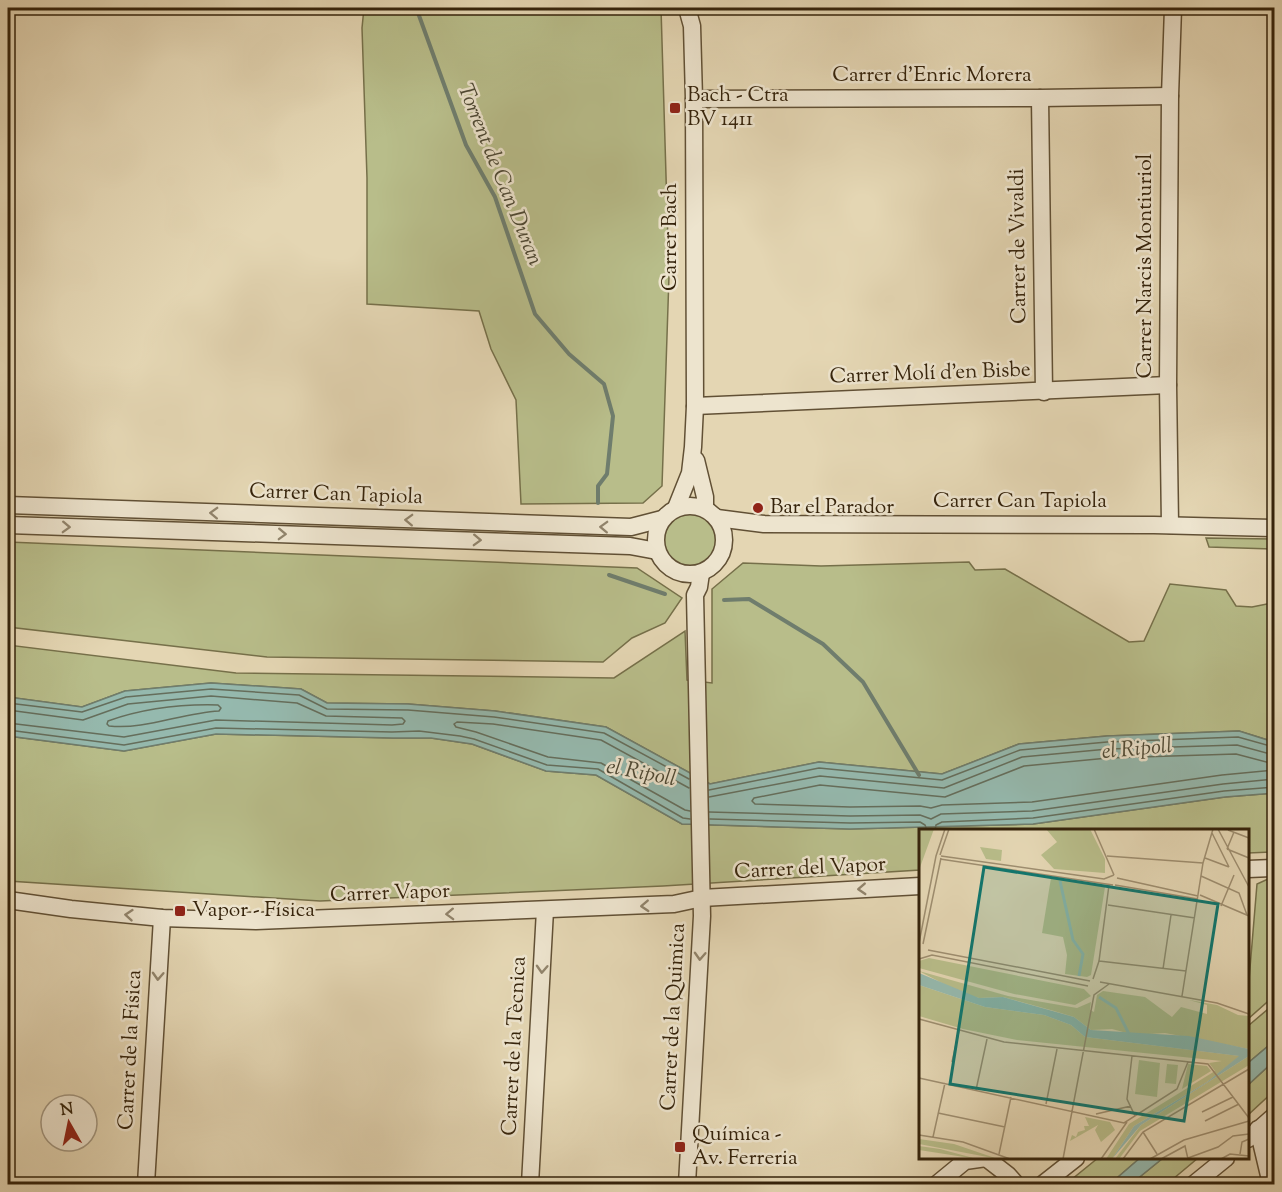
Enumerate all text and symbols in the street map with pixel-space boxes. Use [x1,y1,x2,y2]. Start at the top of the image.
street label: Carrer d'Enric Morera [832,61,1032,91]
water label: Torrent de Can Duran [448,79,550,271]
place label: Bach - Ctra BV 1411 [687,81,789,135]
marker: Bach - Ctra BV 1411 [668,101,682,115]
street label: Carrer Narcis Montiuriol [1131,153,1161,378]
street label: Carrer de Vivaldi [1003,168,1035,324]
street label: Carrer Bach [656,183,686,291]
street label: Carrer Molí d'en Bisbe [829,355,1031,393]
street label: Carrer Can Tapiola [249,477,424,513]
street label: Carrer Can Tapiola [933,487,1107,517]
place label: Bar el Parador [770,493,894,523]
marker: Bar el Parador [751,501,765,515]
one-way arrow [210,506,219,519]
one-way arrow [405,514,414,526]
one-way arrow [600,520,609,533]
one-way arrow [61,521,70,533]
one-way arrow [277,528,286,540]
one-way arrow [472,534,481,547]
water label: el Ripoll [1100,731,1174,769]
water label: el Ripoll [603,752,679,796]
inset map [919,829,1249,1159]
street label: Carrer del Vapor [733,850,887,888]
street label: Carrer Vapor [329,877,451,911]
one-way arrow [858,882,867,895]
place label: Vapor - Física [192,896,315,926]
one-way arrow [640,899,649,912]
marker: Vapor - Física [173,904,187,918]
one-way arrow [124,908,133,921]
one-way arrow [445,908,454,920]
street label: Carrer de la Quimica [654,922,694,1112]
one-way arrow [693,952,706,961]
street label: Carrer de la Tècnica [495,955,535,1137]
one-way arrow [535,964,548,973]
street label: Carrer de la Física [112,969,150,1131]
one-way arrow [152,971,165,980]
north arrow [39,1093,99,1153]
text: N [59,1098,75,1123]
place label: Química - Av. Ferreria [692,1120,798,1174]
marker: Química - Av. Ferreria [673,1140,687,1154]

